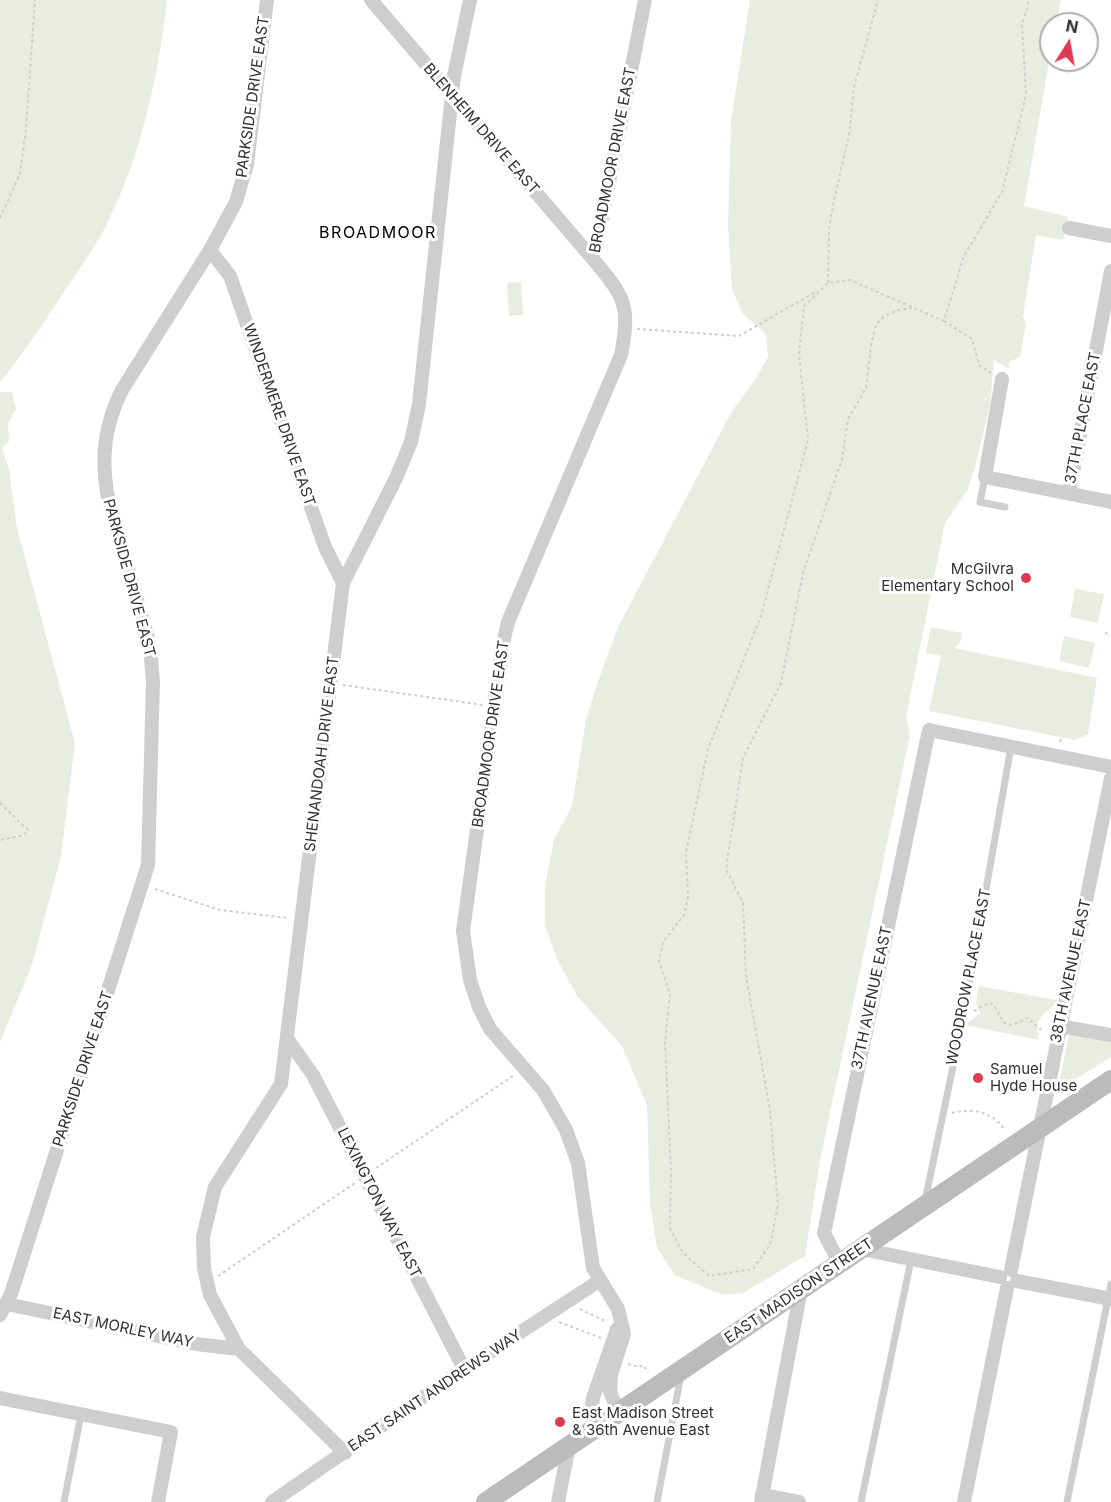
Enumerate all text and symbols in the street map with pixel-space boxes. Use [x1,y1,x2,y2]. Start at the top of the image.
north arrow [1039,12,1099,72]
street label: PARKSIDE DRIVE EAST [233,15,273,179]
text: N [1064,15,1080,37]
street label: BLENHEIM DRIVE EAST [419,60,543,198]
street label: BROADMOOR DRIVE EAST [586,66,640,254]
district label: BROADMOOR [319,223,437,243]
street label: WINDERMERE DRIVE EAST [239,321,319,509]
street label: 37TH PLACE EAST [1061,351,1105,485]
street label: PARKSIDE DRIVE EAST [99,497,159,659]
place label: McGilvra Elementary School [881,560,1014,595]
marker: McGilvra Elementary School [1019,571,1033,585]
street label: BROADMOOR DRIVE EAST [469,639,513,829]
street label: SHENANDOAH DRIVE EAST [301,655,343,853]
street label: WOODROW PLACE EAST [943,887,995,1067]
street label: 38TH AVENUE EAST [1047,897,1095,1045]
street label: 37TH AVENUE EAST [848,925,896,1071]
street label: PARKSIDE DRIVE EAST [49,989,117,1149]
place label: Samuel Hyde House [990,1060,1077,1095]
marker: Samuel Hyde House [971,1071,985,1085]
street label: LEXINGTON WAY EAST [333,1125,425,1281]
street label: EAST MADISON STREET [721,1235,877,1347]
street label: EAST MORLEY WAY [51,1304,195,1352]
street label: EAST SAINT ANDREWS WAY [345,1326,525,1456]
place label: East Madison Street & 36th Avenue East [572,1404,714,1439]
marker: East Madison Street & 36th Avenue East [553,1415,567,1429]

